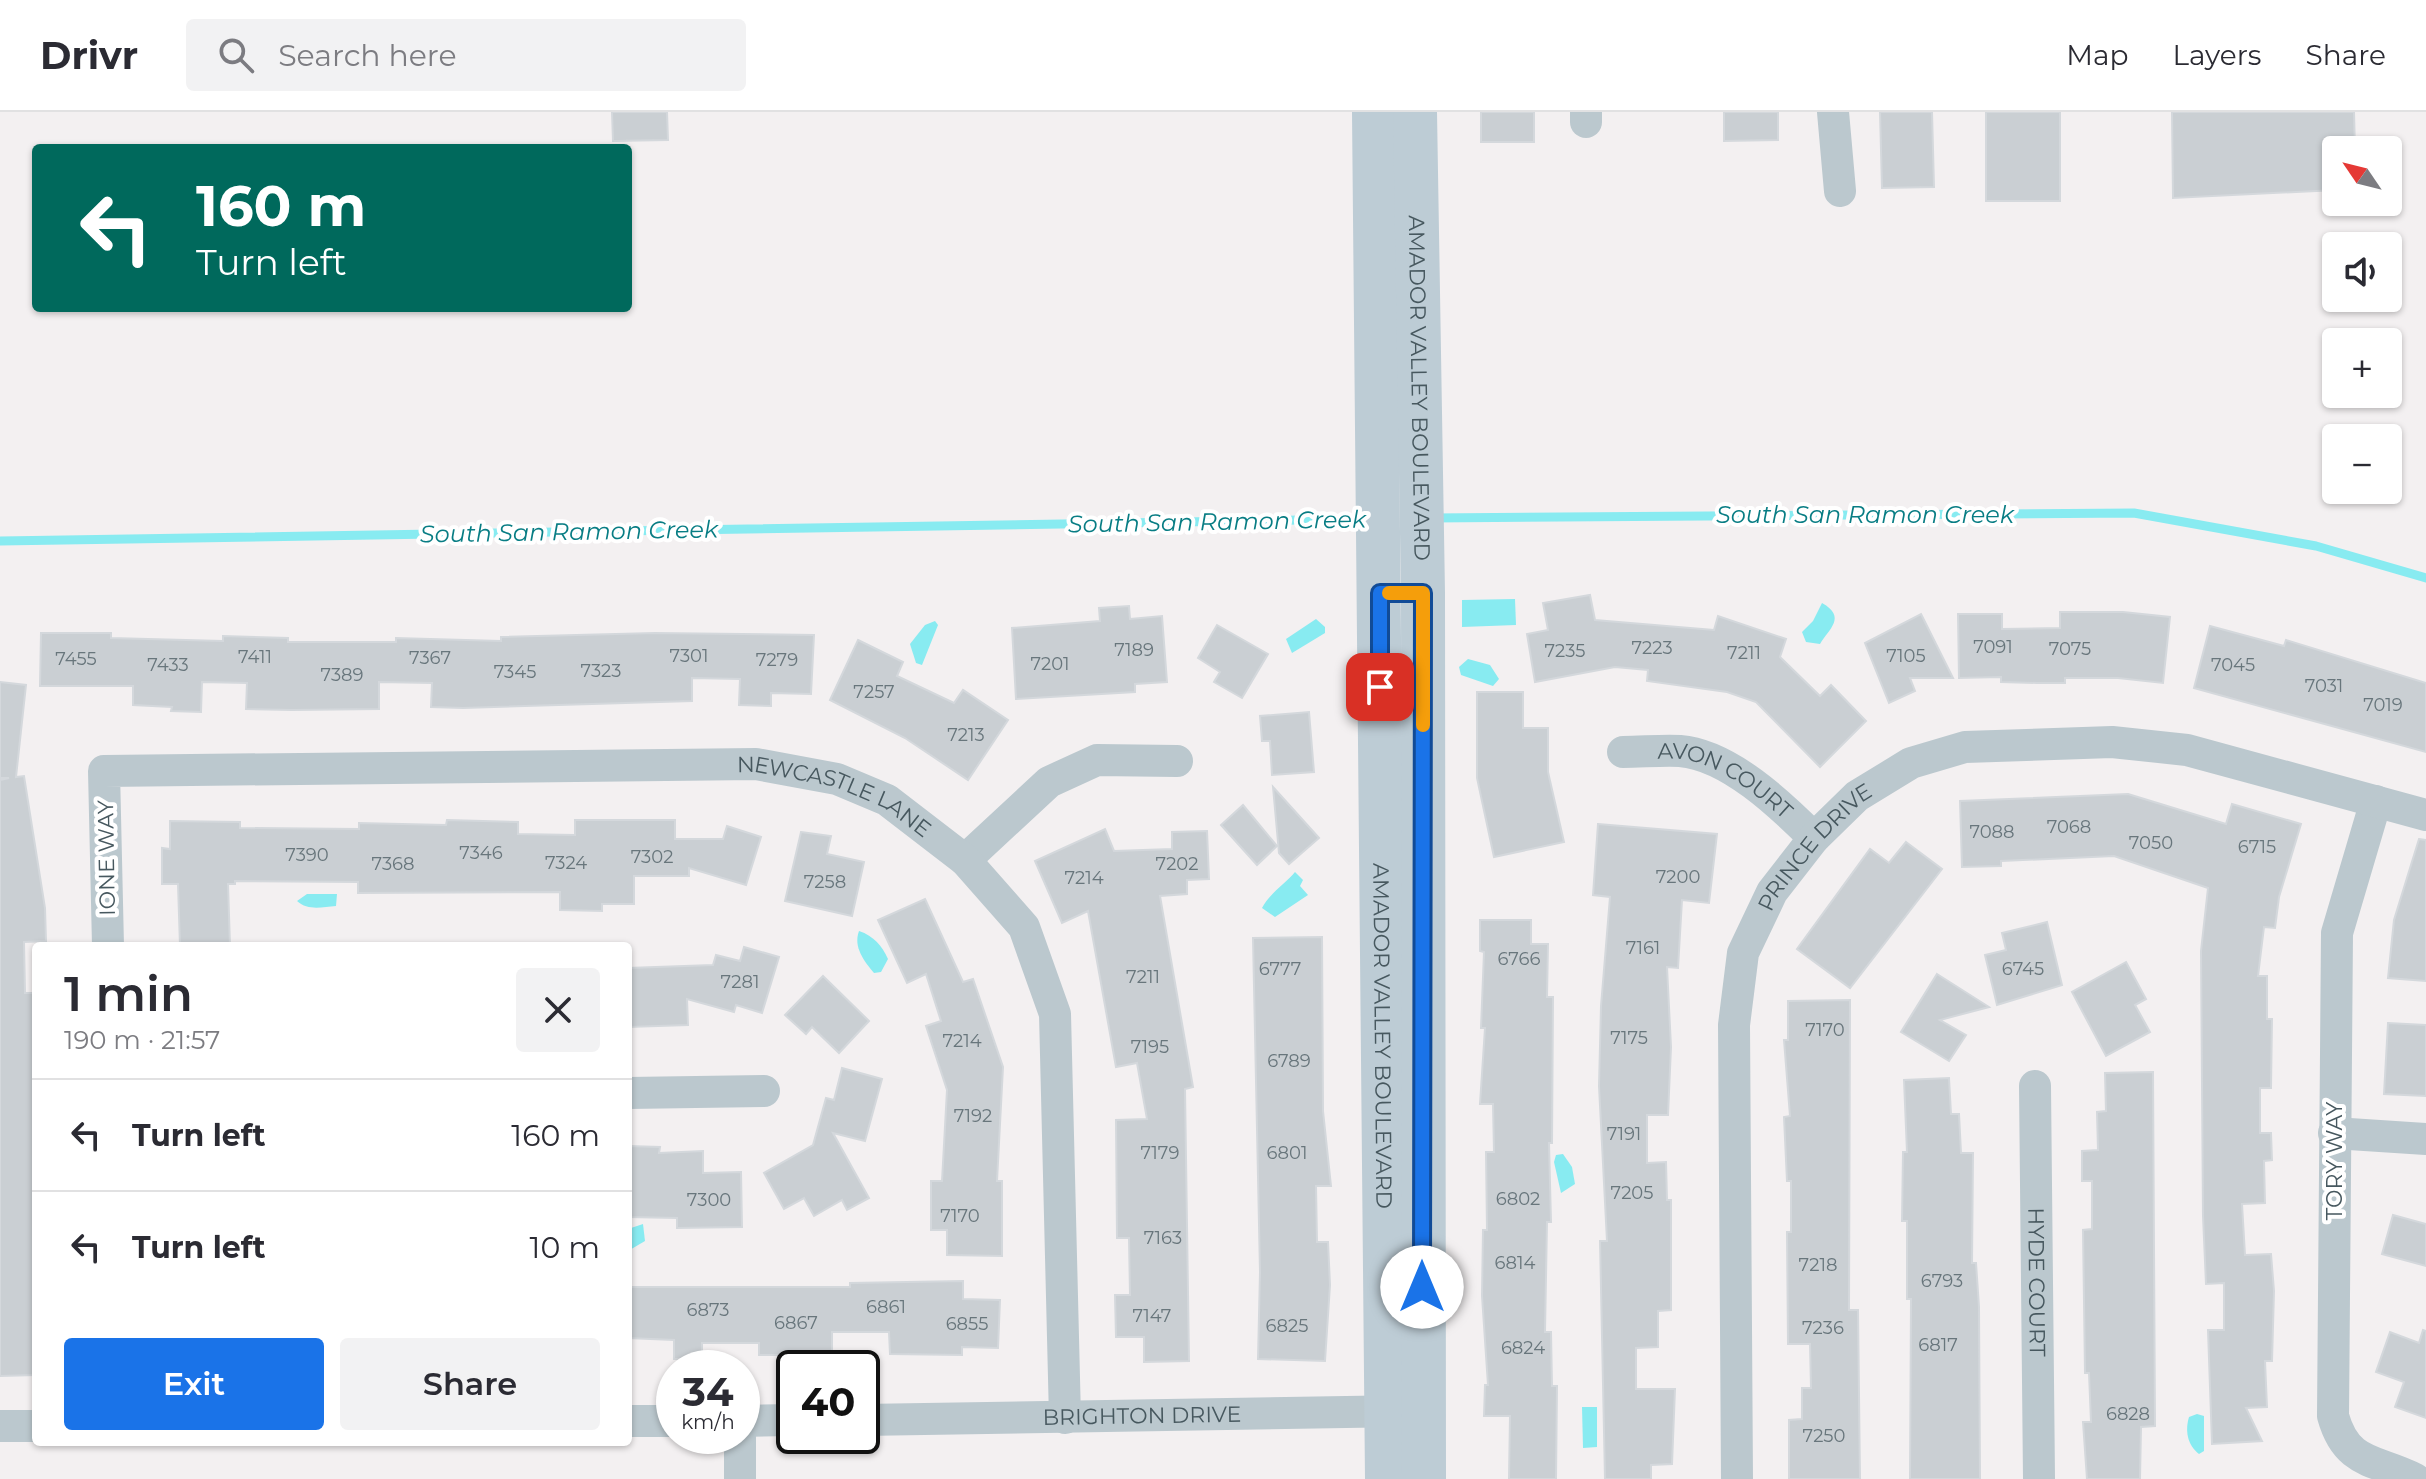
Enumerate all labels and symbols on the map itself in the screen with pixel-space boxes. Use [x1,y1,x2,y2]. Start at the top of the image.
north arrow [2322,136,2402,216]
street label: AMADOR VALLEY BOULEVARD [1403,215,1435,561]
water label: South San Ramon Creek [1716,500,2016,529]
water label: South San Ramon Creek [1068,504,1368,539]
water label: South San Ramon Creek [420,514,720,549]
house number: 7091 [1973,636,2013,658]
house number: 7223 [1631,637,1673,659]
house number: 7075 [2049,638,2091,660]
house number: 7189 [1114,639,1154,661]
house number: 7235 [1545,640,1586,662]
house number: 7211 [1727,642,1761,664]
house number: 7301 [669,645,709,667]
house number: 7105 [1886,645,1926,667]
house number: 7411 [238,646,272,668]
house number: 7367 [409,647,451,669]
house number: 7455 [55,648,97,670]
house number: 7279 [756,649,798,671]
house number: 7201 [1030,653,1070,675]
pin [1346,653,1414,721]
house number: 7433 [147,654,189,676]
house number: 7045 [2211,654,2255,676]
house number: 7323 [581,660,621,682]
house number: 7345 [494,661,536,683]
house number: 7389 [320,664,364,686]
house number: 7031 [2305,675,2343,697]
house number: 7257 [853,681,895,703]
house number: 7019 [2363,694,2403,716]
house number: 7213 [947,724,985,746]
street label: AVON COURT [1657,738,1799,825]
street label: NEWCASTLE LANE [737,751,936,843]
street label: PRINCE DRIVE [1752,777,1877,915]
street label: IONE WAY [92,800,121,916]
house number: 7068 [2047,816,2091,838]
house number: 7088 [1969,821,2015,843]
house number: 7050 [2129,832,2173,854]
house number: 6715 [2238,836,2276,858]
house number: 7346 [459,842,503,864]
house number: 7390 [285,844,329,866]
house number: 7302 [631,846,673,868]
house number: 7324 [545,852,587,874]
house number: 7368 [371,853,415,875]
house number: 7202 [1156,853,1198,875]
street label: AMADOR VALLEY BOULEVARD [1367,863,1397,1209]
house number: 7200 [1656,866,1700,888]
house number: 7214 [1064,867,1104,889]
house number: 7258 [804,871,846,893]
house number: 7161 [1626,937,1660,959]
house number: 6766 [1498,948,1541,970]
house number: 6777 [1259,958,1301,980]
house number: 6745 [2002,958,2044,980]
house number: 7211 [1126,966,1160,988]
house number: 7281 [721,971,759,993]
house number: 7170 [1805,1019,1845,1041]
house number: 7175 [1610,1027,1648,1049]
house number: 7214 [942,1030,982,1052]
house number: 7195 [1131,1036,1169,1058]
house number: 6789 [1267,1050,1311,1072]
street label: TORY WAY [2321,1102,2348,1220]
house number: 7192 [954,1105,992,1127]
house number: 7191 [1607,1123,1641,1145]
house number: 7179 [1141,1142,1179,1164]
house number: 6801 [1267,1142,1307,1164]
house number: 7205 [1611,1182,1653,1204]
house number: 6802 [1496,1188,1540,1210]
house number: 7300 [687,1189,731,1211]
house number: 7170 [940,1205,980,1227]
street label: HYDE COURT [2022,1207,2051,1357]
house number: 7163 [1144,1227,1182,1249]
position arrow [1380,1245,1464,1329]
house number: 6814 [1495,1252,1536,1274]
house number: 7218 [1799,1254,1837,1276]
house number: 6793 [1921,1270,1963,1292]
house number: 6861 [866,1296,906,1318]
house number: 6873 [686,1299,730,1321]
house number: 7147 [1133,1305,1171,1327]
house number: 6867 [774,1312,818,1334]
house number: 6855 [946,1313,988,1335]
house number: 6825 [1266,1315,1308,1337]
house number: 7236 [1802,1317,1844,1339]
house number: 6817 [1918,1334,1958,1356]
house number: 6824 [1501,1337,1545,1359]
speed limit sign: 40 [776,1350,880,1454]
street label: BRIGHTON DRIVE [1042,1401,1242,1431]
house number: 6828 [2106,1403,2150,1425]
house number: 7250 [1803,1425,1845,1447]

